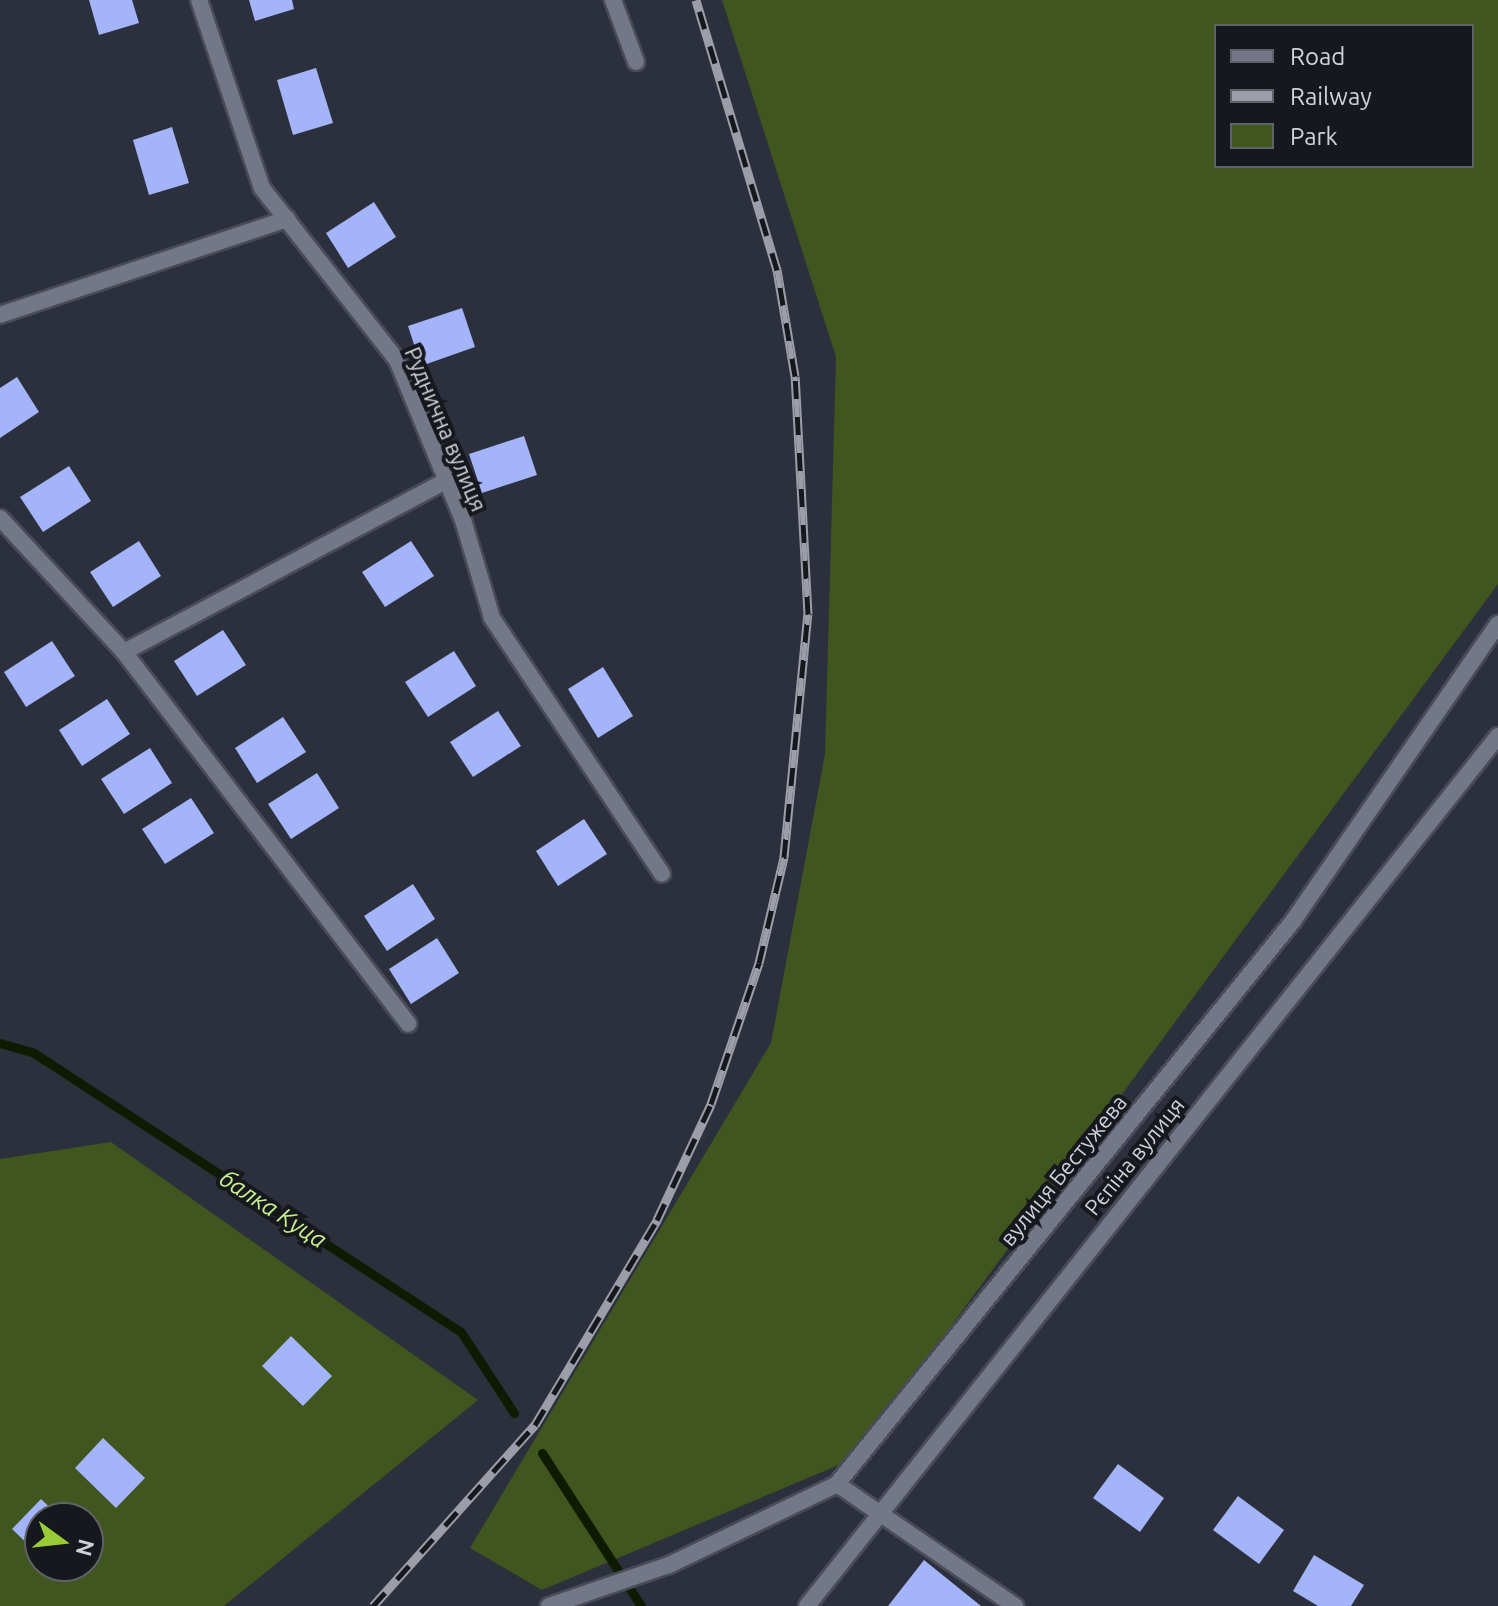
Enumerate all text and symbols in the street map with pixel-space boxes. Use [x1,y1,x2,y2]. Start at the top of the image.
legend [1214,24,1474,168]
text: Road [1290,43,1345,70]
text: Railway [1290,83,1372,110]
text: Park [1290,123,1338,150]
street label: Руднична вулиця [399,343,493,515]
street label: вулиця Бестужева [994,1089,1132,1251]
street label: Рєпіна вулиця [1079,1092,1189,1220]
water label: балка Куца [214,1164,332,1254]
north arrow [24,1502,104,1582]
text: N [72,1537,100,1559]

